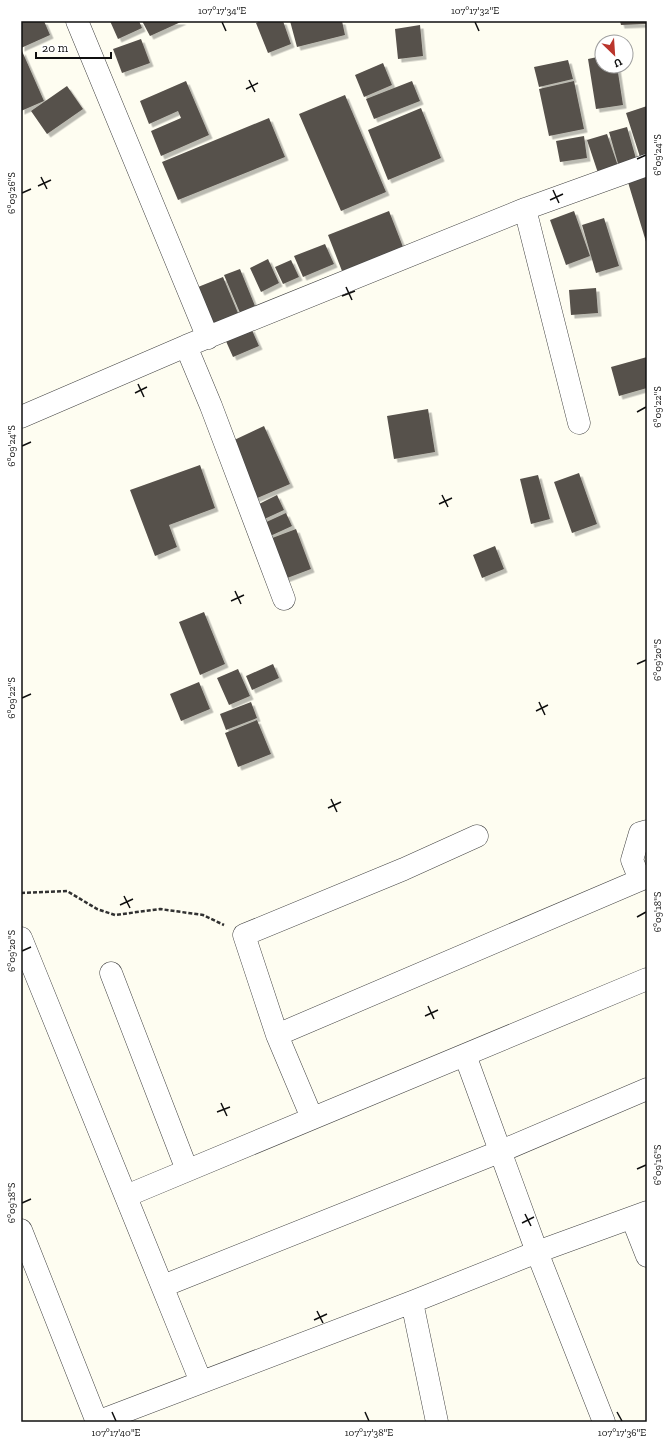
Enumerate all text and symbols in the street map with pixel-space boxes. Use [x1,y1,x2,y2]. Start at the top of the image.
text: 107°17'34"E [198,5,246,17]
text: 107°17'32"E [451,5,499,17]
scale bar [36,34,111,60]
north arrow [594,34,634,74]
text: 20 m [42,41,69,55]
text: U [612,55,624,70]
text: 6°09'24"S [652,134,664,176]
text: 6°09'26"S [6,172,18,214]
text: 6°09'22"S [652,386,664,428]
text: 6°09'24"S [6,425,18,467]
text: 6°09'20"S [652,639,664,681]
text: 6°09'22"S [6,677,18,719]
text: 6°09'18"S [652,892,664,932]
text: 6°09'20"S [6,930,18,972]
text: 6°09'16"S [652,1145,664,1185]
text: 6°09'18"S [6,1183,18,1223]
text: 107°17'40"E [92,1427,141,1439]
text: 107°17'38"E [345,1427,393,1439]
text: 107°17'36"E [598,1427,646,1439]

